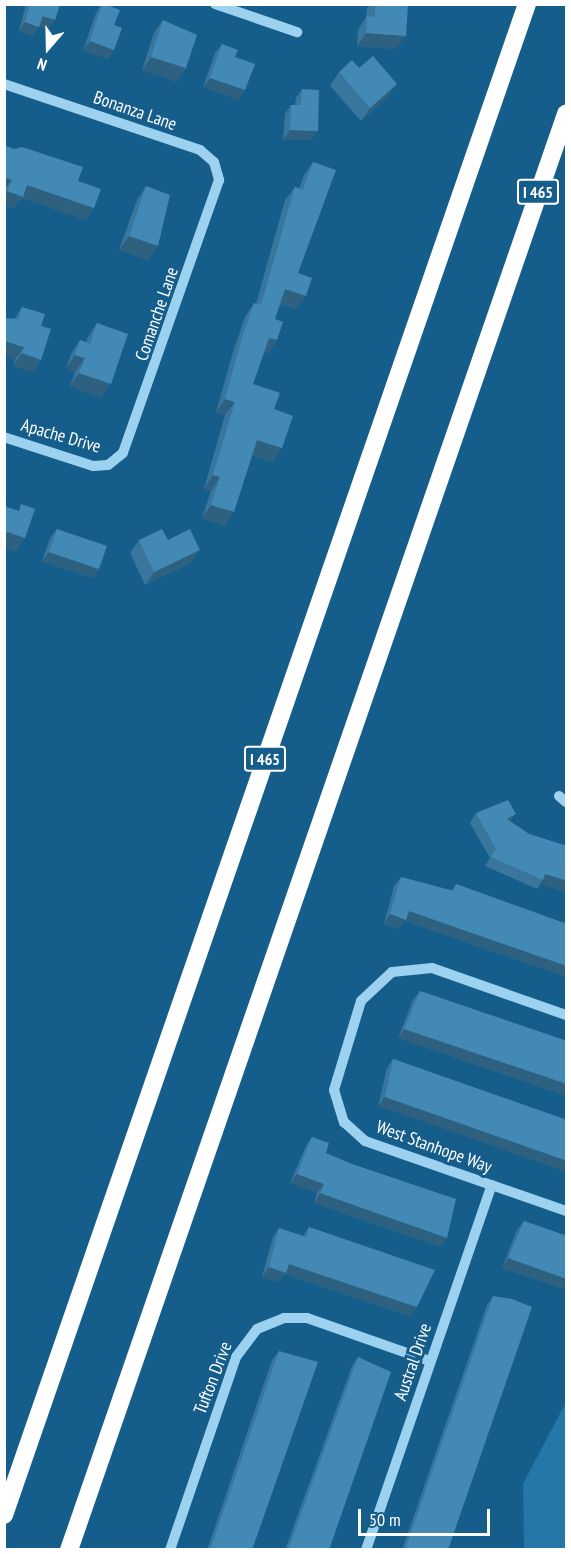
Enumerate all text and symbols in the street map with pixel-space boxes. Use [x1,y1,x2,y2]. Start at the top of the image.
north arrow [18,18,78,78]
text: N [34,54,49,76]
street label: Bonanza Lane [91,87,179,135]
road number: I 465 [516,179,560,205]
street label: Comanche Lane [131,264,183,364]
street label: Apache Drive [19,414,103,458]
road number: I 465 [242,746,288,772]
street label: West Stanhope Way [373,1116,495,1178]
street label: Austral Drive [390,1321,436,1403]
street label: Tufton Drive [189,1339,237,1417]
scale bar [361,1497,493,1535]
text: 50 m [369,1508,401,1531]

